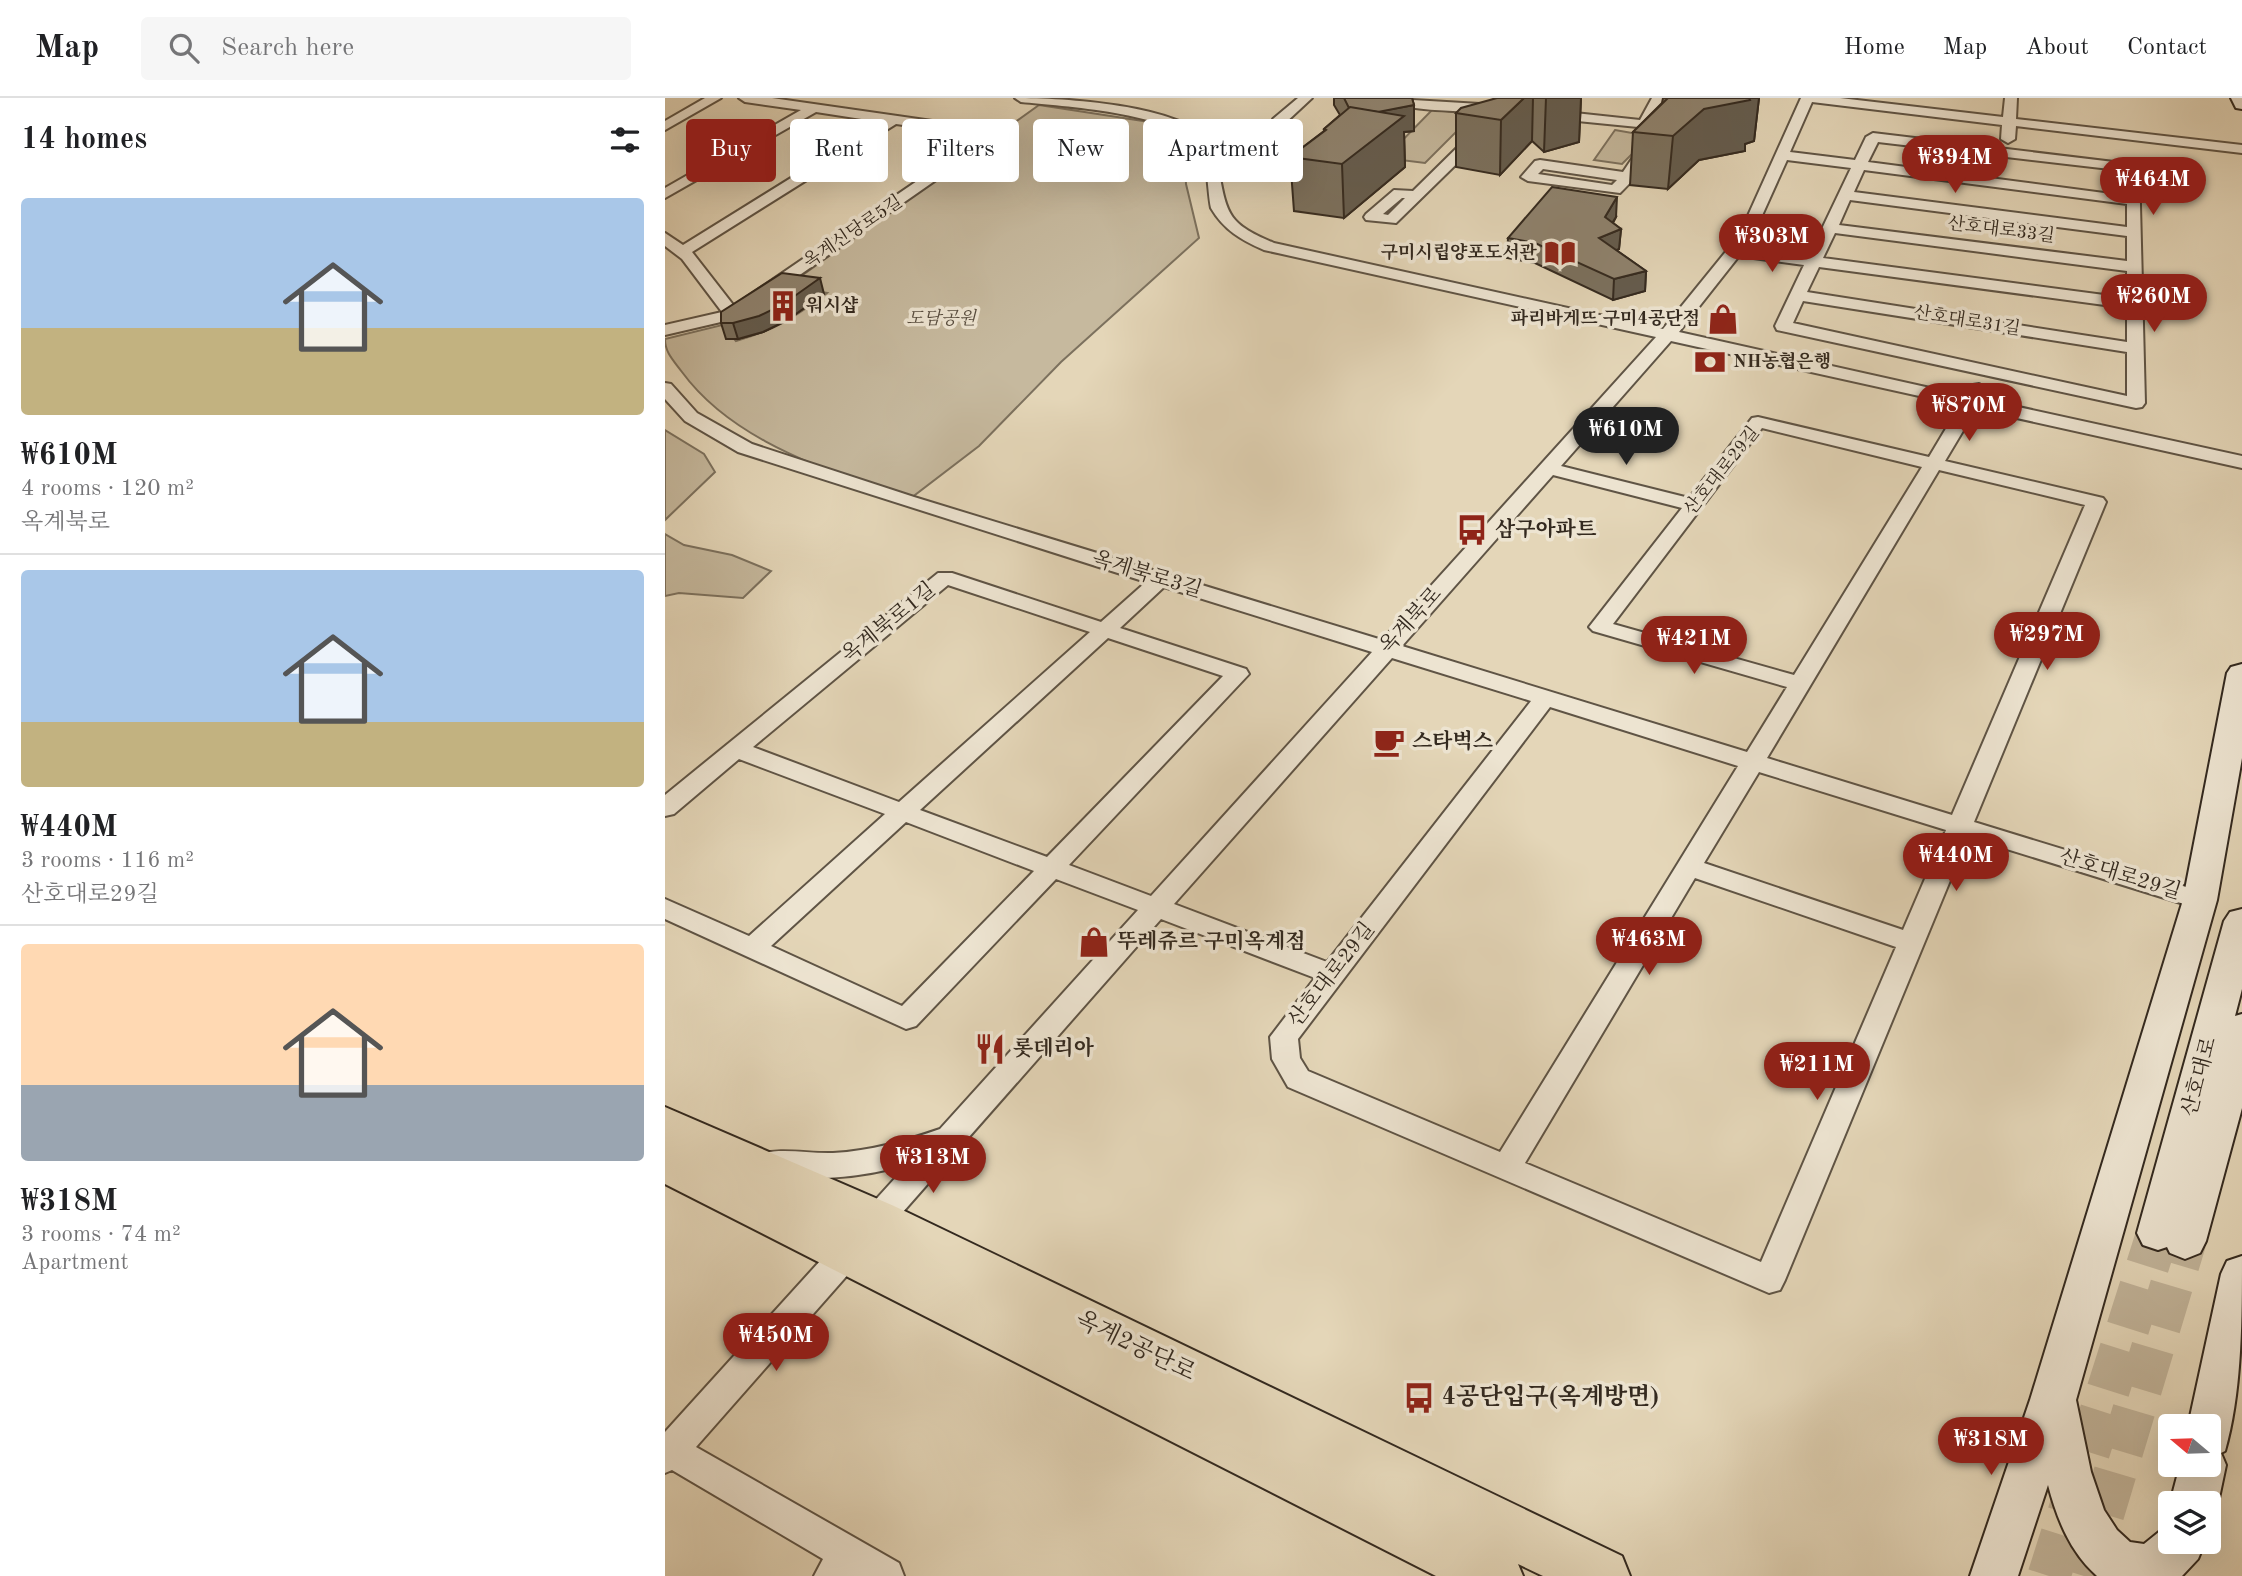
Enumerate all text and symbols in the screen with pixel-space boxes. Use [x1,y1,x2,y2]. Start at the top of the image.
search box [141,17,631,80]
icon: search [165,29,203,67]
text: Map [35,32,99,65]
text: Search here [221,35,354,61]
text: Home [1844,36,1905,60]
text: Map [1943,36,1987,60]
text: About [2025,36,2089,60]
text: Contact [2127,36,2207,60]
chip: Buy [686,119,776,182]
chip: Rent [790,119,888,182]
chip: Filters [902,119,1019,182]
chip: New [1033,119,1129,182]
chip: Apartment [1143,119,1303,182]
icon: filters [606,121,644,159]
text: 14 homes [21,125,147,155]
pin: ₩394M [1906,136,2004,195]
text: ₩394M [1918,146,1992,169]
pin: ₩464M [2104,158,2202,217]
text: ₩464M [2116,168,2190,191]
street label: 옥계신당로5길 [800,192,906,272]
street label: 산호대로33길 [1946,213,2056,246]
pin: ₩303M [1723,214,1821,274]
text: ₩303M [1735,225,1809,248]
library icon: 구미시립양포도서관 [1543,236,1577,270]
place label: 구미시립양포도서관 [1381,242,1538,262]
icon: home [270,244,396,370]
pin: ₩260M [2105,274,2203,334]
text: ₩260M [2117,285,2191,308]
building icon: 워시샵 [766,289,800,323]
place label: 워시샵 [806,295,859,315]
shop icon: 파리바게뜨 구미4공단점 [1706,302,1740,336]
street label: 산호대로31길 [1912,302,2022,338]
park label: 도담공원 [906,308,977,328]
place label: 파리바게뜨 구미4공단점 [1511,308,1700,328]
bank icon: NH농협은행 [1693,345,1727,379]
place label: NH농협은행 [1733,351,1831,371]
pin: ₩870M [1920,384,2018,443]
text: ₩870M [1932,394,2006,417]
pin: ₩610M [1577,408,1675,467]
text: ₩610M [1589,418,1663,441]
street label: 산호대로29길 [1680,422,1763,519]
text: ₩610M [21,441,118,471]
text: 4 rooms · 120 m² [21,477,194,500]
text: 옥계북로 [21,511,110,534]
bus stop icon: 삼구아파트 [1455,513,1489,547]
place label: 삼구아파트 [1495,517,1596,541]
street label: 옥계북로3길 [1090,545,1205,602]
street label: 옥계북로1길 [836,577,940,667]
street label: 옥계북로 [1374,582,1446,658]
pin: ₩297M [1998,612,2096,672]
icon: home [270,616,396,742]
pin: ₩421M [1645,616,1743,676]
text: ₩297M [2010,623,2084,646]
text: ₩421M [1657,627,1731,650]
cafe icon: 스타벅스 [1372,725,1406,759]
place label: 스타벅스 [1412,729,1493,753]
text: ₩440M [21,813,118,843]
pin: ₩440M [1907,834,2005,893]
text: ₩440M [1919,844,1993,867]
street label: 산호대로29길 [2057,845,2184,903]
text: 3 rooms · 116 m² [21,849,194,872]
text: 산호대로29길 [21,883,159,906]
street label: 산호대로29길 [1283,918,1379,1031]
pin: ₩463M [1600,918,1698,977]
shop icon: 뚜레쥬르 구미옥계점 [1077,925,1111,959]
text: ₩463M [1612,928,1686,951]
place label: 뚜레쥬르 구미옥계점 [1117,929,1305,953]
icon: home [270,990,396,1116]
restaurant icon: 롯데리아 [973,1032,1007,1066]
street label: 산호대로 [2177,1035,2221,1119]
place label: 롯데리아 [1013,1036,1095,1060]
pin: ₩211M [1768,1042,1866,1102]
text: ₩211M [1780,1053,1854,1076]
pin: ₩313M [884,1136,982,1195]
text: ₩313M [896,1146,970,1169]
text: ₩318M [21,1187,118,1217]
text: 3 rooms · 74 m² [21,1223,181,1246]
text: Apartment [21,1251,129,1274]
street label: 옥계2공단로 [1071,1306,1199,1386]
pin: ₩450M [727,1314,825,1373]
text: ₩450M [739,1324,813,1347]
bus stop icon: 4공단입구(옥계방면) [1402,1381,1436,1415]
place label: 4공단입구(옥계방면) [1442,1383,1659,1410]
north arrow [2158,1414,2221,1477]
map controls [2158,1414,2221,1554]
pin: ₩318M [1942,1418,2040,1477]
text: ₩318M [1954,1428,2028,1451]
button: layers [2158,1491,2221,1554]

